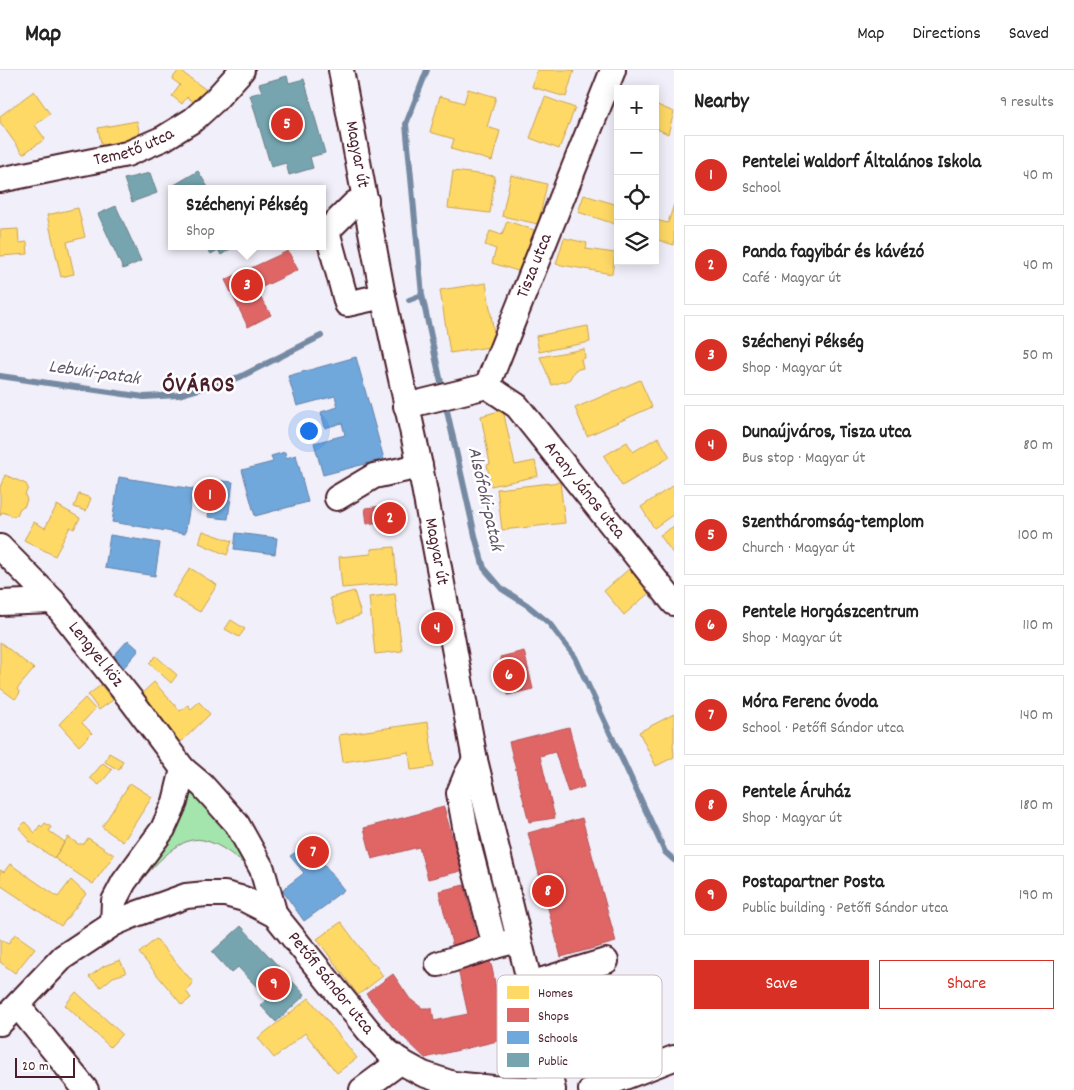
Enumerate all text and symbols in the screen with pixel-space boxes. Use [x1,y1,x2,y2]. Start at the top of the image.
text: Map [25,18,61,52]
text: Map [857,22,884,47]
text: Directions [912,22,981,47]
text: Saved [1009,22,1049,47]
map controls [614,85,659,265]
button: + [614,85,659,130]
text: Nearby [694,88,749,118]
text: 9 results [1000,91,1054,114]
pin: 5 [271,105,303,143]
street label: Magyar út [338,119,375,191]
street label: Temető utca [91,122,180,173]
button: − [614,130,659,175]
text: Pentelei Waldorf Általános Iskola [742,150,981,177]
text: 1 [709,164,713,187]
text: 40 m [1023,164,1053,187]
button: locate [614,175,659,220]
text: School [742,177,781,200]
popup [168,185,326,250]
text: Széchenyi Pékség [186,193,308,220]
text: Shop [186,220,215,243]
button: layers [614,220,659,265]
street label: Tisza utca [511,230,559,302]
text: Panda fagyibár és kávézó [742,240,924,267]
text: 2 [708,254,715,277]
text: 40 m [1023,254,1053,277]
pin: 3 [231,266,263,304]
text: Café · Magyar út [742,267,841,290]
text: Széchenyi Pékség [742,330,864,357]
text: 3 [707,344,715,367]
text: 50 m [1022,344,1053,367]
water label: Lebuki-patak [47,354,143,394]
text: Shop · Magyar út [742,357,842,380]
district label: ÓVÁROS [163,371,235,402]
your location [296,418,322,444]
text: Dunaújváros, Tisza utca [742,420,911,447]
text: 4 [708,434,714,457]
text: 80 m [1023,434,1053,457]
street label: Arany János utca [538,436,631,545]
water label: Alsófoki-patak [459,444,510,556]
text: Bus stop · Magyar út [742,447,865,470]
pin: 1 [194,476,226,514]
pin: 2 [374,499,406,537]
text: Szentháromság-templom [742,510,924,537]
street label: Magyar út [417,516,455,588]
text: 5 [707,524,715,547]
text: 100 m [1017,524,1053,547]
text: Church · Magyar út [742,537,855,560]
text: Pentele Horgászcentrum [742,600,919,627]
pin: 4 [421,609,453,647]
text: 6 [707,614,715,637]
text: 110 m [1023,614,1053,637]
street label: Lengyel köz [62,617,129,693]
text: Shop · Magyar út [742,627,842,650]
pin: 6 [493,656,525,694]
text: Móra Ferenc óvoda [742,690,878,717]
text: 7 [708,704,714,727]
text: 140 m [1019,704,1053,727]
text: School · Petőfi Sándor utca [742,717,904,740]
text: Pentele Áruház [742,780,851,807]
text: 8 [708,794,714,817]
text: 180 m [1020,794,1053,817]
text: Shop · Magyar út [742,807,842,830]
pin: 7 [297,833,329,871]
text: Postapartner Posta [742,870,884,897]
pin: 8 [532,872,564,910]
text: 9 [707,884,715,907]
text: 190 m [1019,884,1053,907]
text: Public building · Petőfi Sándor utca [742,897,948,920]
street label: Petőfi Sándor utca [281,927,380,1041]
button: Save [694,960,869,1009]
button: Share [879,960,1054,1009]
pin: 9 [258,965,290,1003]
legend [497,975,662,1078]
text: Homes [538,984,573,1004]
text: Shops [538,1007,569,1027]
text: Schools [538,1029,578,1049]
text: Public [538,1052,568,1072]
scale bar [15,1055,75,1078]
text: 20 m [22,1057,49,1077]

